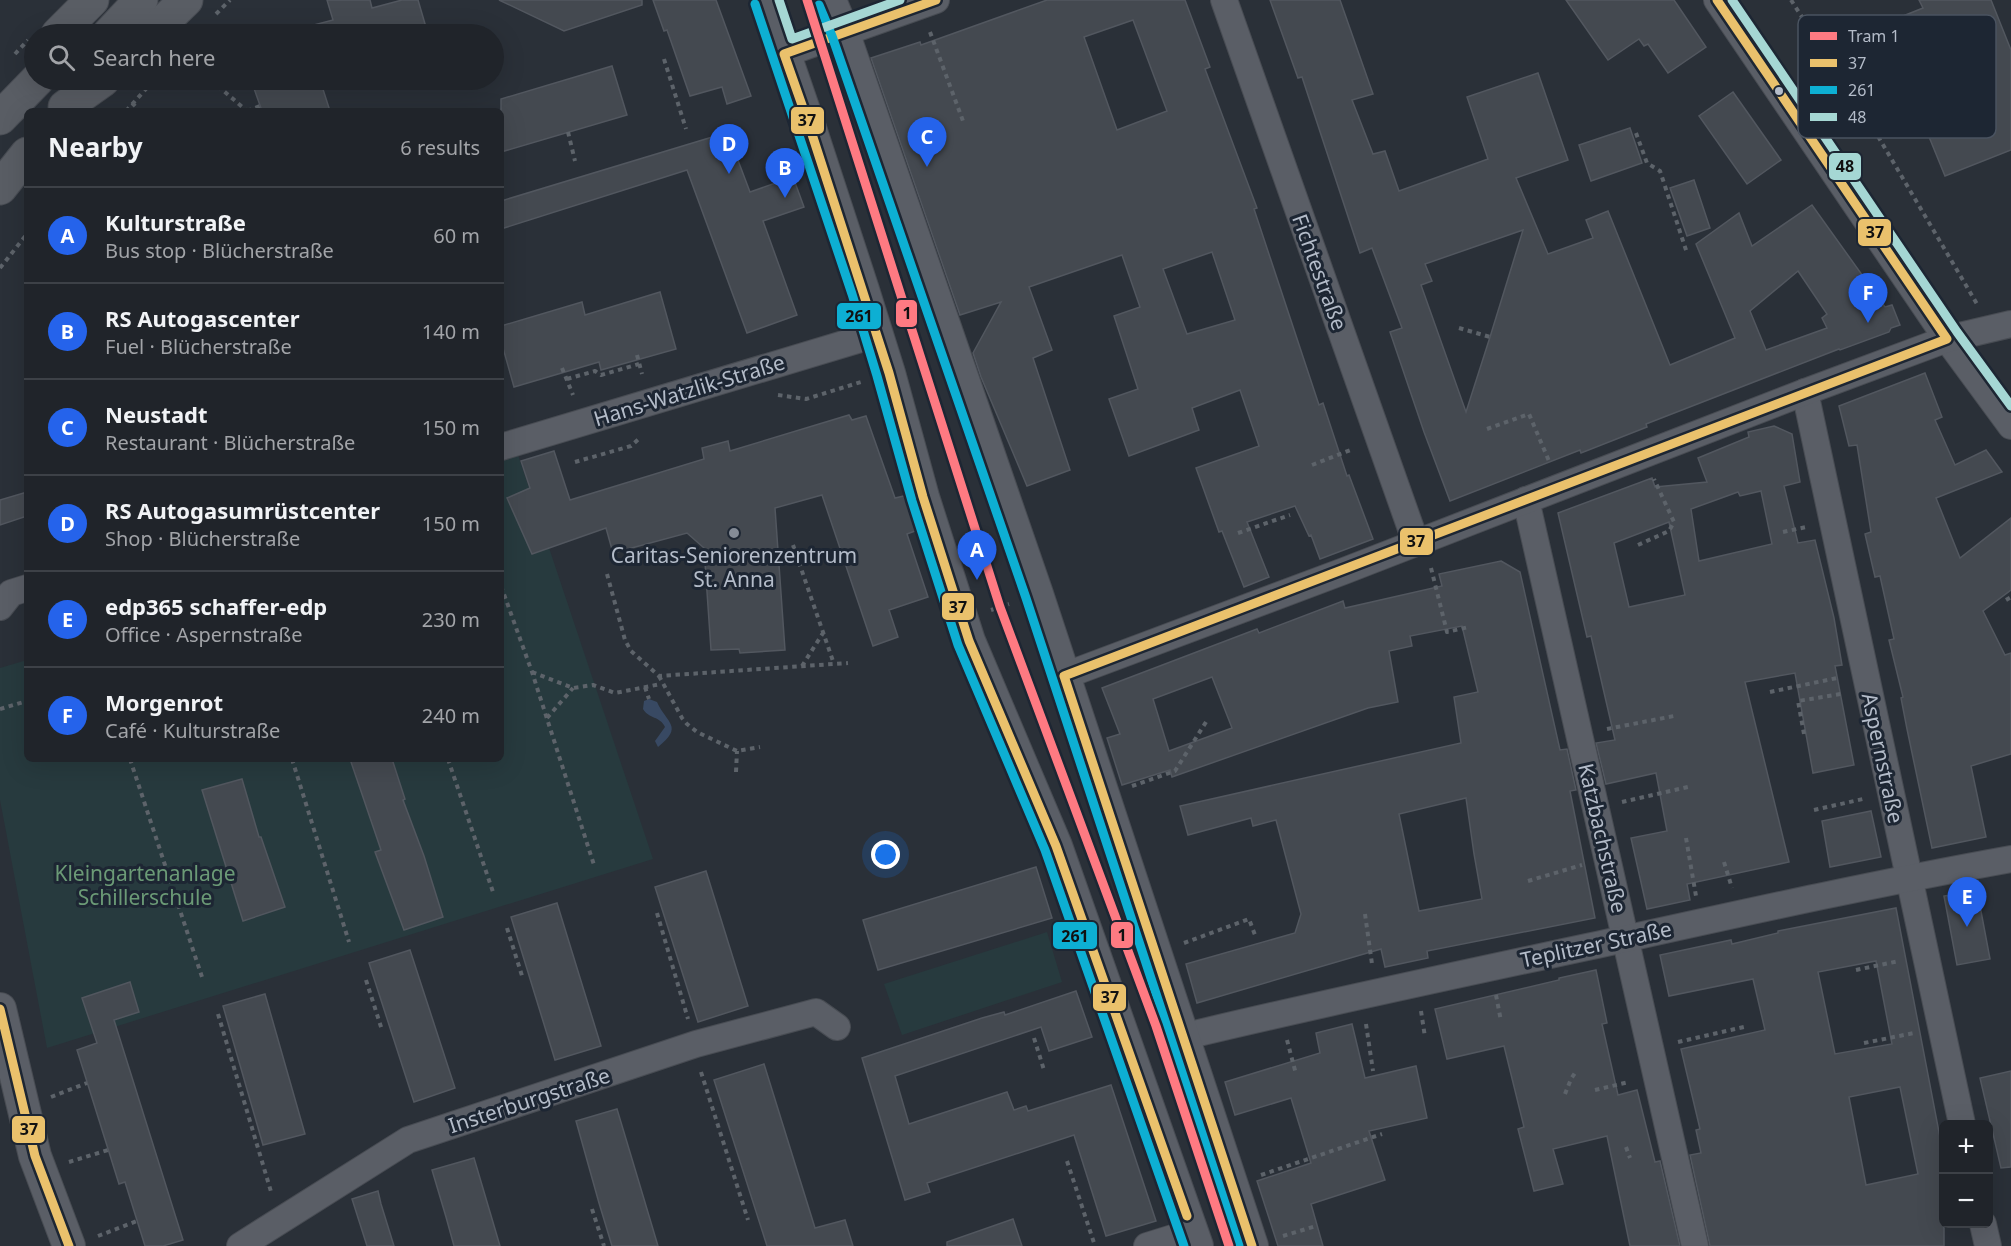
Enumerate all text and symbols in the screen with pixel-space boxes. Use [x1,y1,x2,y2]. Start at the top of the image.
legend [1798,15,1996,138]
search box [24,24,504,90]
text: Tram 1 [1848,25,1900,47]
icon: search [45,41,78,74]
text: Search here [93,42,215,72]
text: 37 [1848,52,1866,74]
text: 261 [1848,79,1875,101]
unlabelled marker [1773,85,1785,97]
line badge: 37 [790,106,825,135]
text: 48 [1848,106,1866,128]
text: 37 [798,109,816,131]
pin: C [908,118,946,167]
pin: D [710,124,748,174]
text: Nearby [48,129,143,165]
text: 6 results [400,134,480,161]
pin: B [766,148,804,198]
line badge: 48 [1828,152,1862,181]
text: 48 [1836,155,1854,177]
text: Kulturstraße [105,207,246,237]
street label: Fichtestraße [1286,210,1354,334]
line badge: 37 [1857,218,1892,247]
text: 37 [1866,221,1884,243]
text: A [61,222,74,249]
text: 60 m [433,222,480,249]
text: Bus stop · Blücherstraße [105,237,334,264]
pin: F [1848,274,1888,323]
line badge: 1 [895,299,918,328]
line badge: 261 [836,302,882,330]
text: 1 [902,302,912,324]
text: RS Autogascenter [105,303,300,333]
text: 261 [845,305,873,327]
text: B [61,318,74,345]
text: 140 m [422,318,480,345]
text: Fuel · Blücherstraße [105,333,292,360]
street label: Hans-Watzlik-Straße [590,348,788,432]
text: Neustadt [105,399,208,429]
text: C [61,414,74,441]
text: 150 m [422,414,480,441]
text: Restaurant · Blücherstraße [105,429,355,456]
text: RS Autogasumrüstcenter [105,495,380,525]
text: D [60,510,75,537]
text: 150 m [422,510,480,537]
text: Shop · Blücherstraße [105,525,300,552]
marker: Caritas-Seniorenzentrum St. Anna [727,526,741,540]
line badge: 37 [1399,527,1434,556]
pin: A [958,530,996,580]
text: 37 [1407,530,1425,552]
place label: Caritas-Seniorenzentrum St. Anna [611,541,857,593]
text: edp365 schaffer-edp [105,591,327,621]
line badge: 37 [941,592,975,621]
text: 37 [949,596,967,618]
text: E [62,606,73,633]
text: 230 m [422,606,480,633]
text: Office · Aspernstraße [105,621,303,648]
text: Morgenrot [105,687,223,717]
street label: Aspernstraße [1856,690,1910,826]
text: F [62,702,73,729]
text: 240 m [422,702,480,729]
text: Café · Kulturstraße [105,717,280,744]
street label: Katzbachstraße [1572,760,1634,916]
your location [871,840,900,869]
park label: Kleingartenanlage Schillerschule [54,859,236,911]
pin: E [1948,878,1986,927]
street label: Teplitzer Straße [1518,914,1674,974]
line badge: 261 [1052,921,1098,950]
line badge: 1 [1110,921,1134,949]
text: 1 [1117,924,1127,946]
text: 261 [1061,925,1089,947]
line badge: 37 [1092,983,1127,1012]
text: 37 [1101,986,1119,1008]
street label: Insterburgstraße [445,1061,613,1139]
line badge: 37 [11,1115,46,1144]
text: 37 [20,1118,38,1140]
map controls [1939,1120,1993,1228]
button: + [1939,1120,1993,1174]
button: − [1939,1174,1993,1228]

